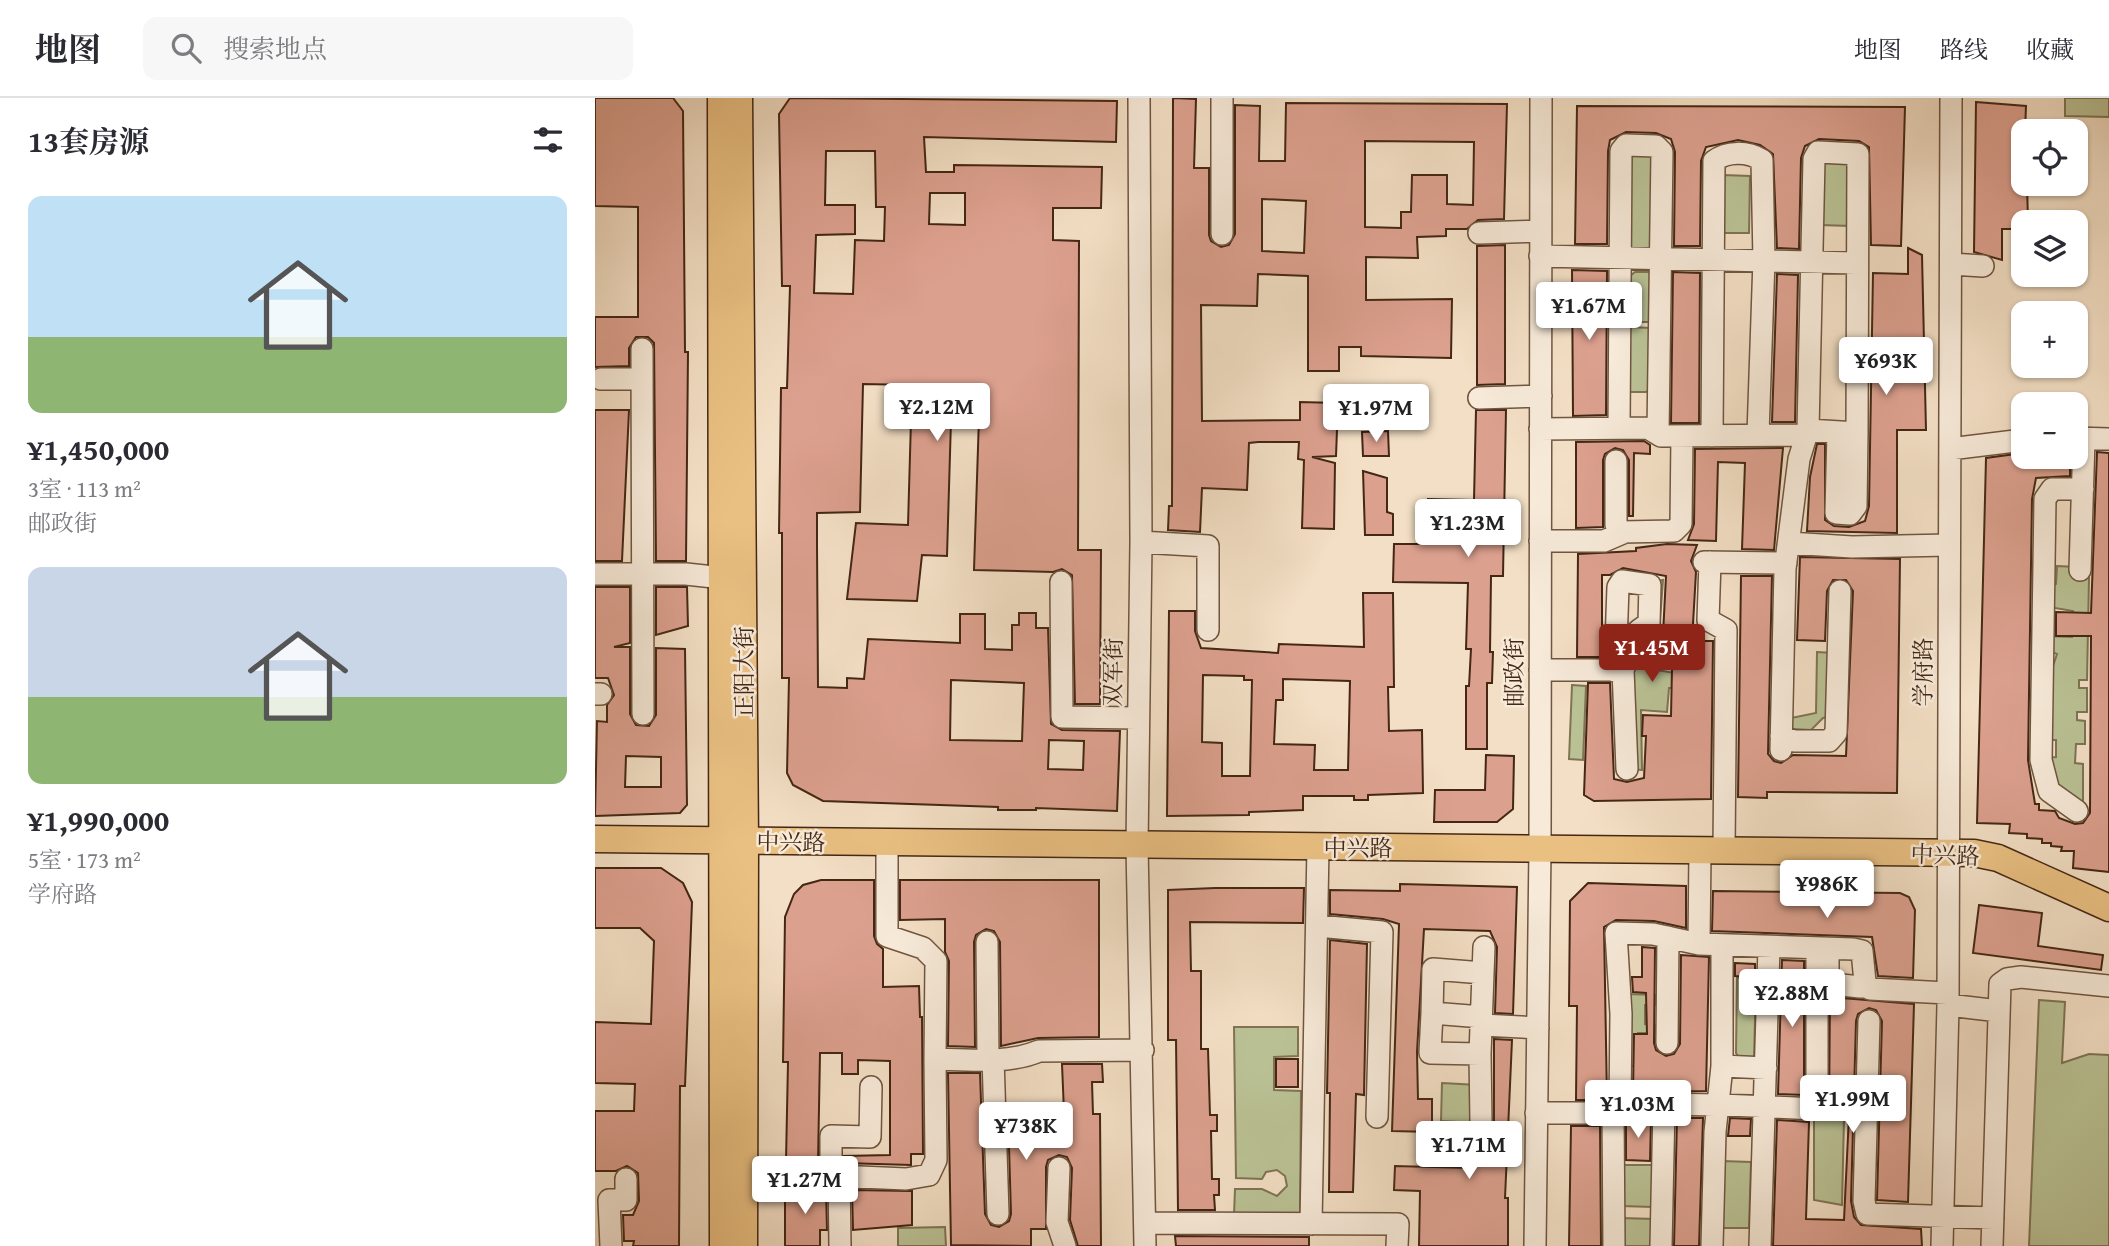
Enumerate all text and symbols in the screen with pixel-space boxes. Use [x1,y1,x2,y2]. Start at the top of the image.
search box [143,17,633,80]
text: 地图 [35,25,101,73]
icon: search [167,29,205,67]
text: 搜索地点 [223,29,327,68]
text: 地图 [1854,32,1902,67]
text: 路线 [1940,32,1988,67]
text: 收藏 [2026,32,2074,67]
text: 13套房源 [28,119,149,163]
map controls [2011,119,2088,469]
button: locate [2011,119,2088,196]
icon: filters [529,121,567,159]
button: layers [2011,210,2088,287]
icon: home [235,242,361,368]
pin: ¥1.67M [1532,282,1646,342]
text: ¥1.67M [1552,288,1626,321]
button: + [2011,301,2088,378]
pin: ¥693K [1837,338,1935,397]
text: ¥693K [1855,343,1917,376]
pin: ¥2.12M [880,384,994,443]
pin: ¥1.97M [1319,384,1433,444]
text: ¥2.12M [900,389,974,422]
text: ¥1.97M [1339,390,1413,423]
button: − [2011,392,2088,469]
text: ¥1,450,000 [28,427,169,471]
text: 3室 · 113 m² [28,472,141,505]
pin: ¥1.23M [1411,500,1525,559]
text: ¥1.23M [1431,505,1505,538]
text: 邮政街 [28,506,97,539]
icon: home [235,613,361,739]
pin: ¥1.45M [1595,624,1709,684]
street label: 正阳大街 [727,626,760,718]
text: ¥1.45M [1615,630,1689,663]
street label: 双军街 [1095,637,1130,707]
street label: 邮政街 [1497,638,1530,707]
street label: 学府路 [1906,638,1939,707]
text: ¥1,990,000 [28,798,169,842]
street label: 中兴路 [756,824,826,859]
street label: 中兴路 [1324,831,1393,864]
street label: 中兴路 [1910,837,1980,872]
text: 5室 · 173 m² [28,843,141,876]
pin: ¥986K [1778,860,1876,920]
text: ¥986K [1796,866,1858,899]
text: 学府路 [28,877,97,910]
pin: ¥2.88M [1735,970,1849,1029]
text: ¥2.88M [1755,975,1829,1008]
pin: ¥1.99M [1796,1076,1910,1135]
pin: ¥1.03M [1581,1080,1695,1140]
text: ¥1.99M [1816,1081,1890,1114]
text: ¥1.03M [1601,1086,1675,1119]
pin: ¥738K [977,1102,1075,1162]
text: ¥738K [995,1108,1057,1141]
pin: ¥1.71M [1412,1122,1526,1181]
text: ¥1.71M [1432,1127,1506,1160]
pin: ¥1.27M [748,1156,862,1216]
text: ¥1.27M [768,1162,842,1195]

